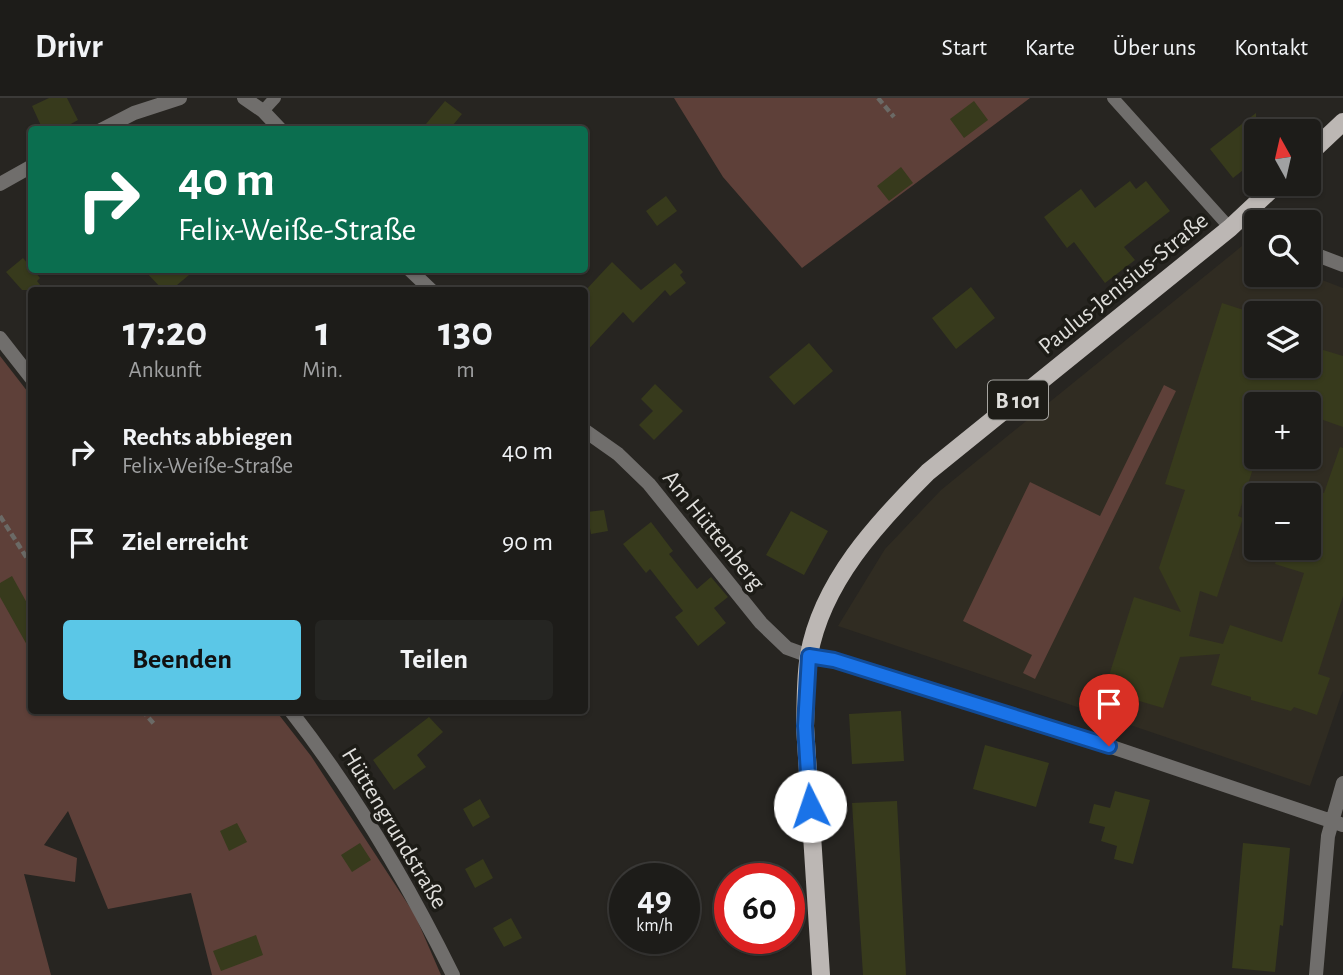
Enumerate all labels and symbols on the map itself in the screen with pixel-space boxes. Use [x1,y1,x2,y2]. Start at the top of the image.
north arrow [1244,119,1321,196]
street label: Paulus-Jenisius-Straße [1034,208,1213,359]
road number: B 101 [988,380,1048,420]
street label: Am Hüttenberg [658,466,769,595]
pin [1079,674,1139,746]
street label: Hüttengrundstraße [337,744,451,913]
position arrow [773,769,847,843]
speed limit sign: 60 [714,863,805,954]

